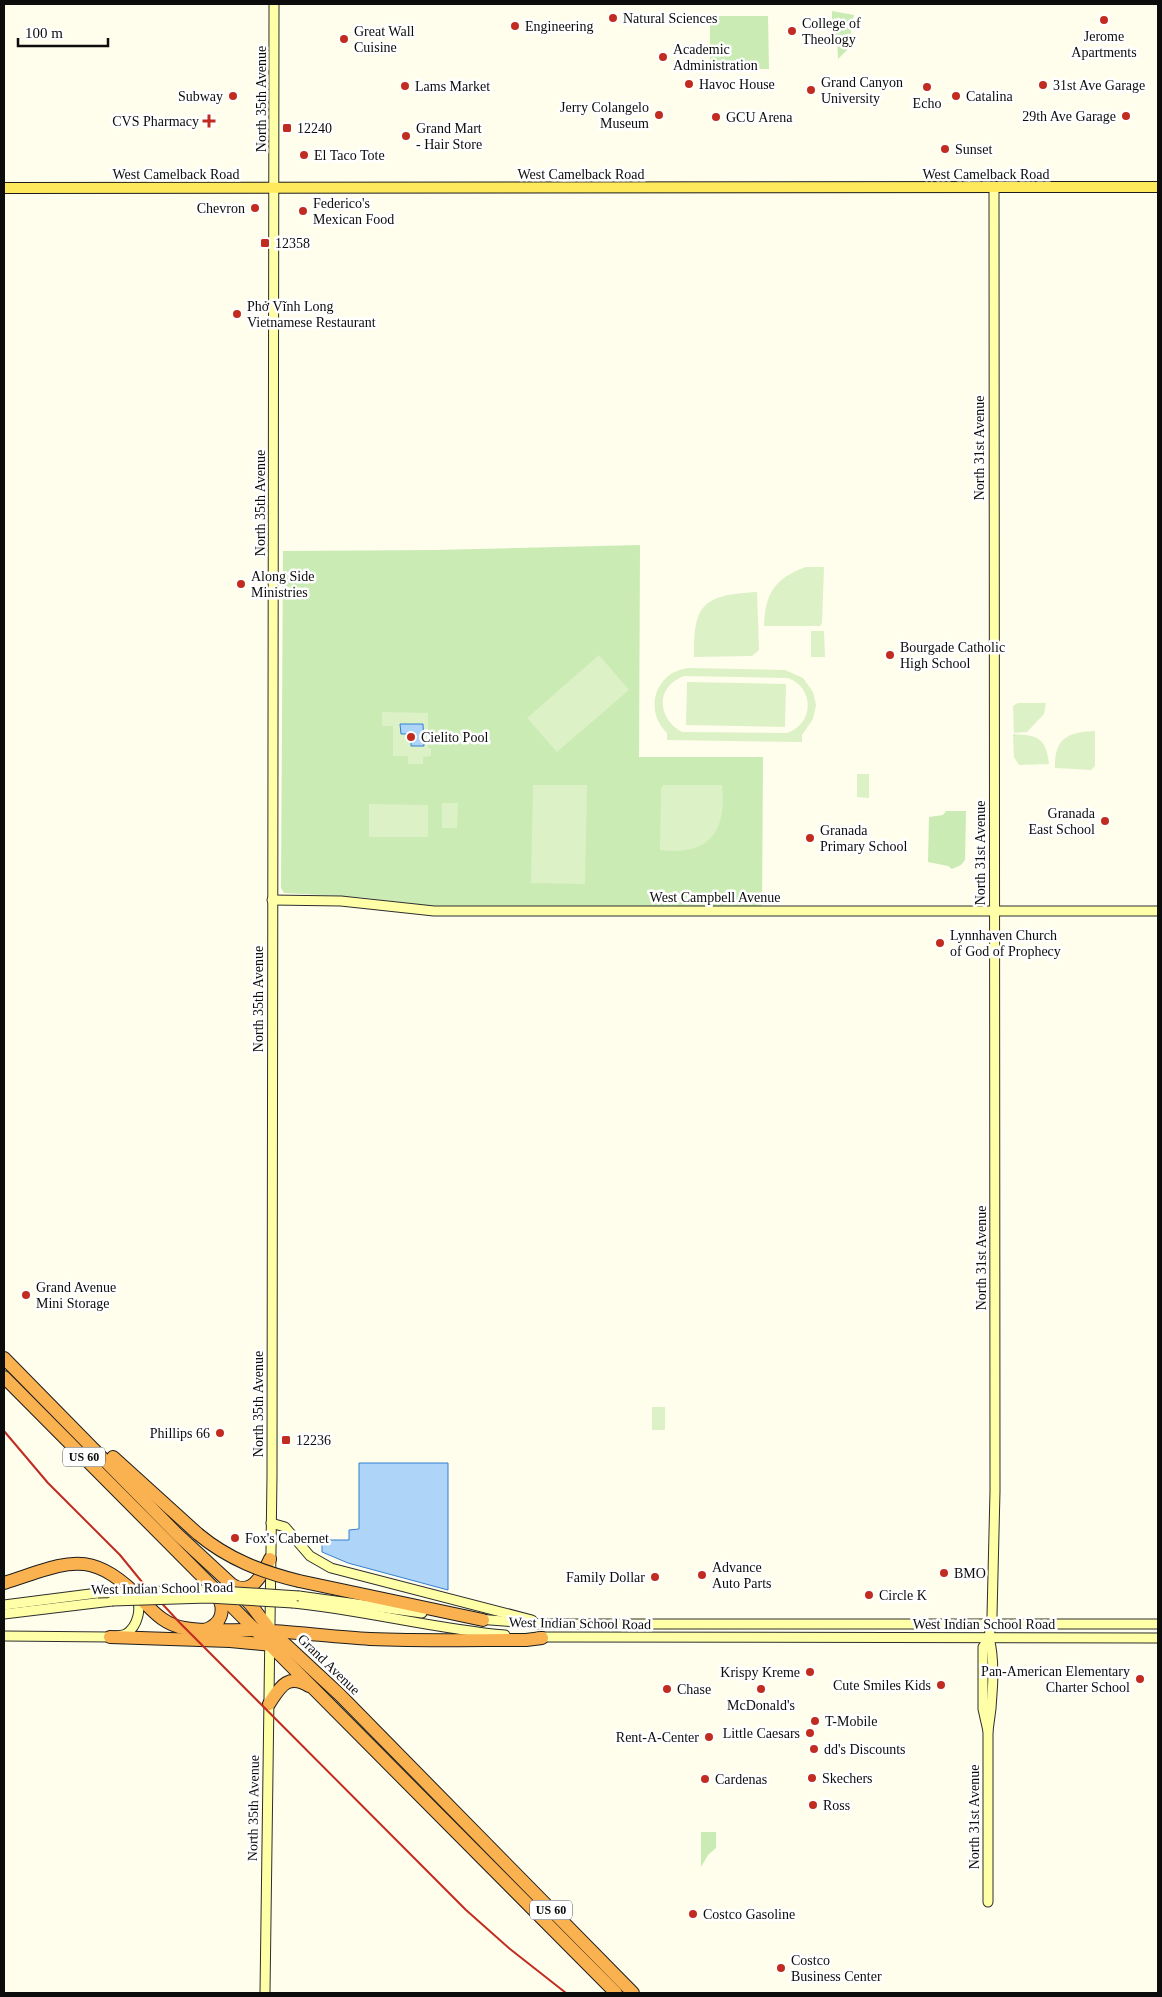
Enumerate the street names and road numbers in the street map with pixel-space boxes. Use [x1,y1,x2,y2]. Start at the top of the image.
street label: North 35th Avenue [254,46,269,152]
street label: West Camelback Road [112,167,240,182]
street label: West Camelback Road [517,167,645,182]
street label: West Camelback Road [922,167,1050,182]
street label: North 31st Avenue [972,396,987,500]
street label: North 35th Avenue [253,450,268,556]
street label: North 31st Avenue [973,801,988,905]
street label: West Campbell Avenue [650,890,780,905]
street label: North 35th Avenue [251,946,266,1052]
street label: North 31st Avenue [974,1206,989,1310]
street label: North 35th Avenue [251,1351,266,1457]
road number: US 60 [63,1448,105,1466]
street label: West Indian School Road [91,1580,233,1597]
street label: West Indian School Road [509,1615,651,1632]
street label: West Indian School Road [913,1617,1055,1632]
street label: Grand Avenue [295,1631,363,1698]
street label: North 35th Avenue [245,1755,262,1861]
street label: North 31st Avenue [967,1765,982,1869]
road number: US 60 [530,1900,572,1920]

